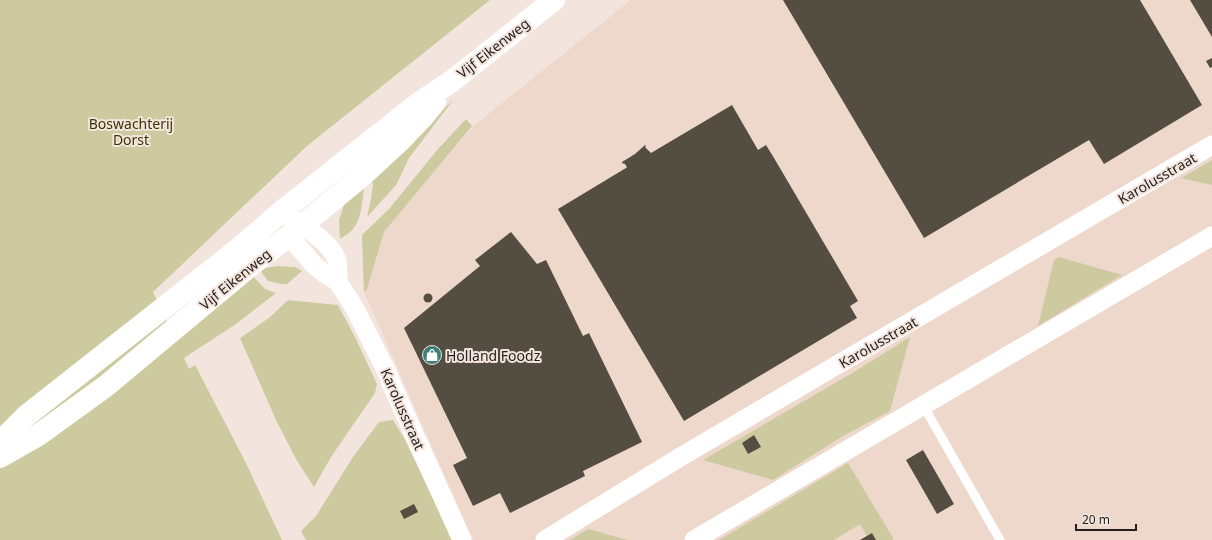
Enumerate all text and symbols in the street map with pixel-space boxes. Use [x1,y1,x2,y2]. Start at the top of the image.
street label: Vijf Eikenweg [453,14,533,82]
park label: Boswachterij Dorst [89,114,173,149]
street label: Karolusstraat [1114,148,1200,208]
street label: Vijf Eikenweg [195,244,275,314]
street label: Karolusstraat [835,312,921,372]
shop icon: Holland Foodz [421,344,443,366]
place label: Holland Foodz [446,346,541,365]
street label: Karolusstraat [377,365,429,453]
scale bar [1076,506,1136,532]
text: 20 m [1082,511,1110,528]

